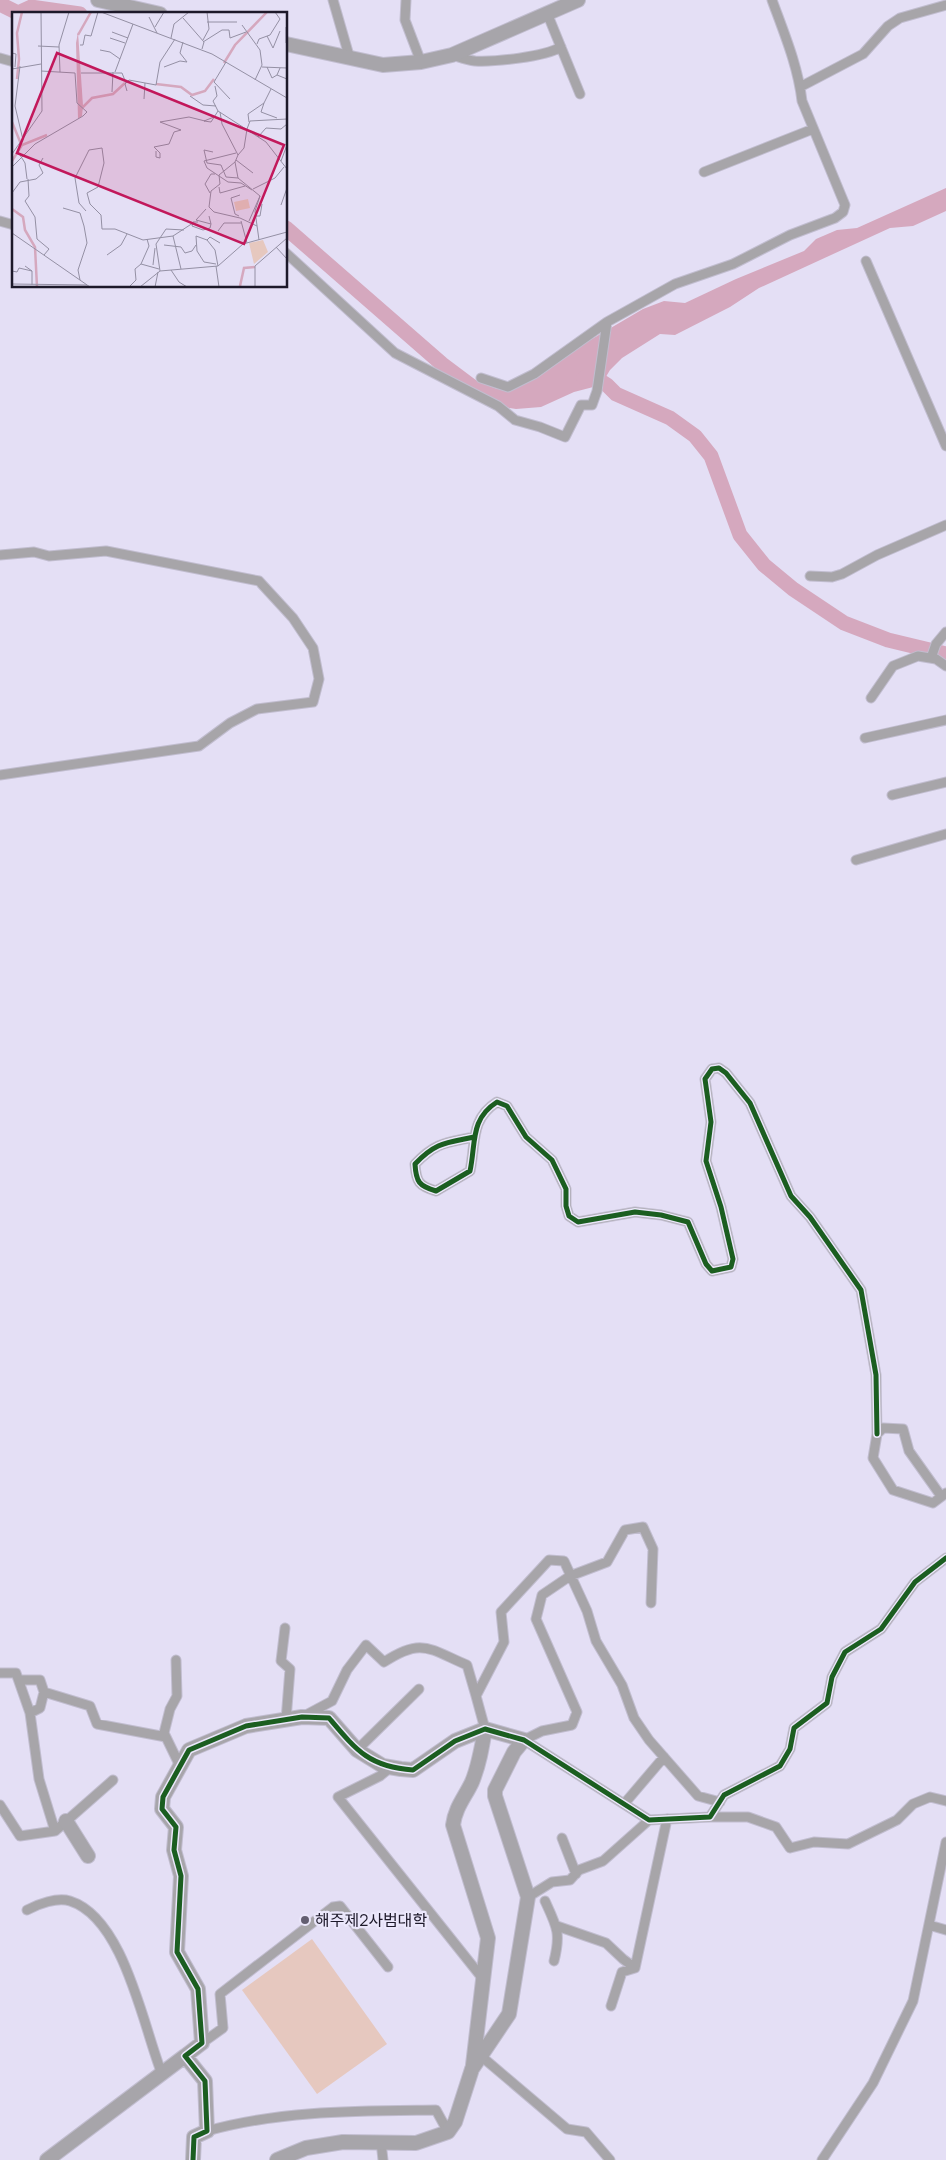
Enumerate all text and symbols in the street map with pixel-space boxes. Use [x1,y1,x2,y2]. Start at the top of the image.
inset map [12,12,288,288]
place label: 해주제2사범대학 [315,1909,427,1931]
marker: 해주제2사범대학 [299,1914,311,1926]

